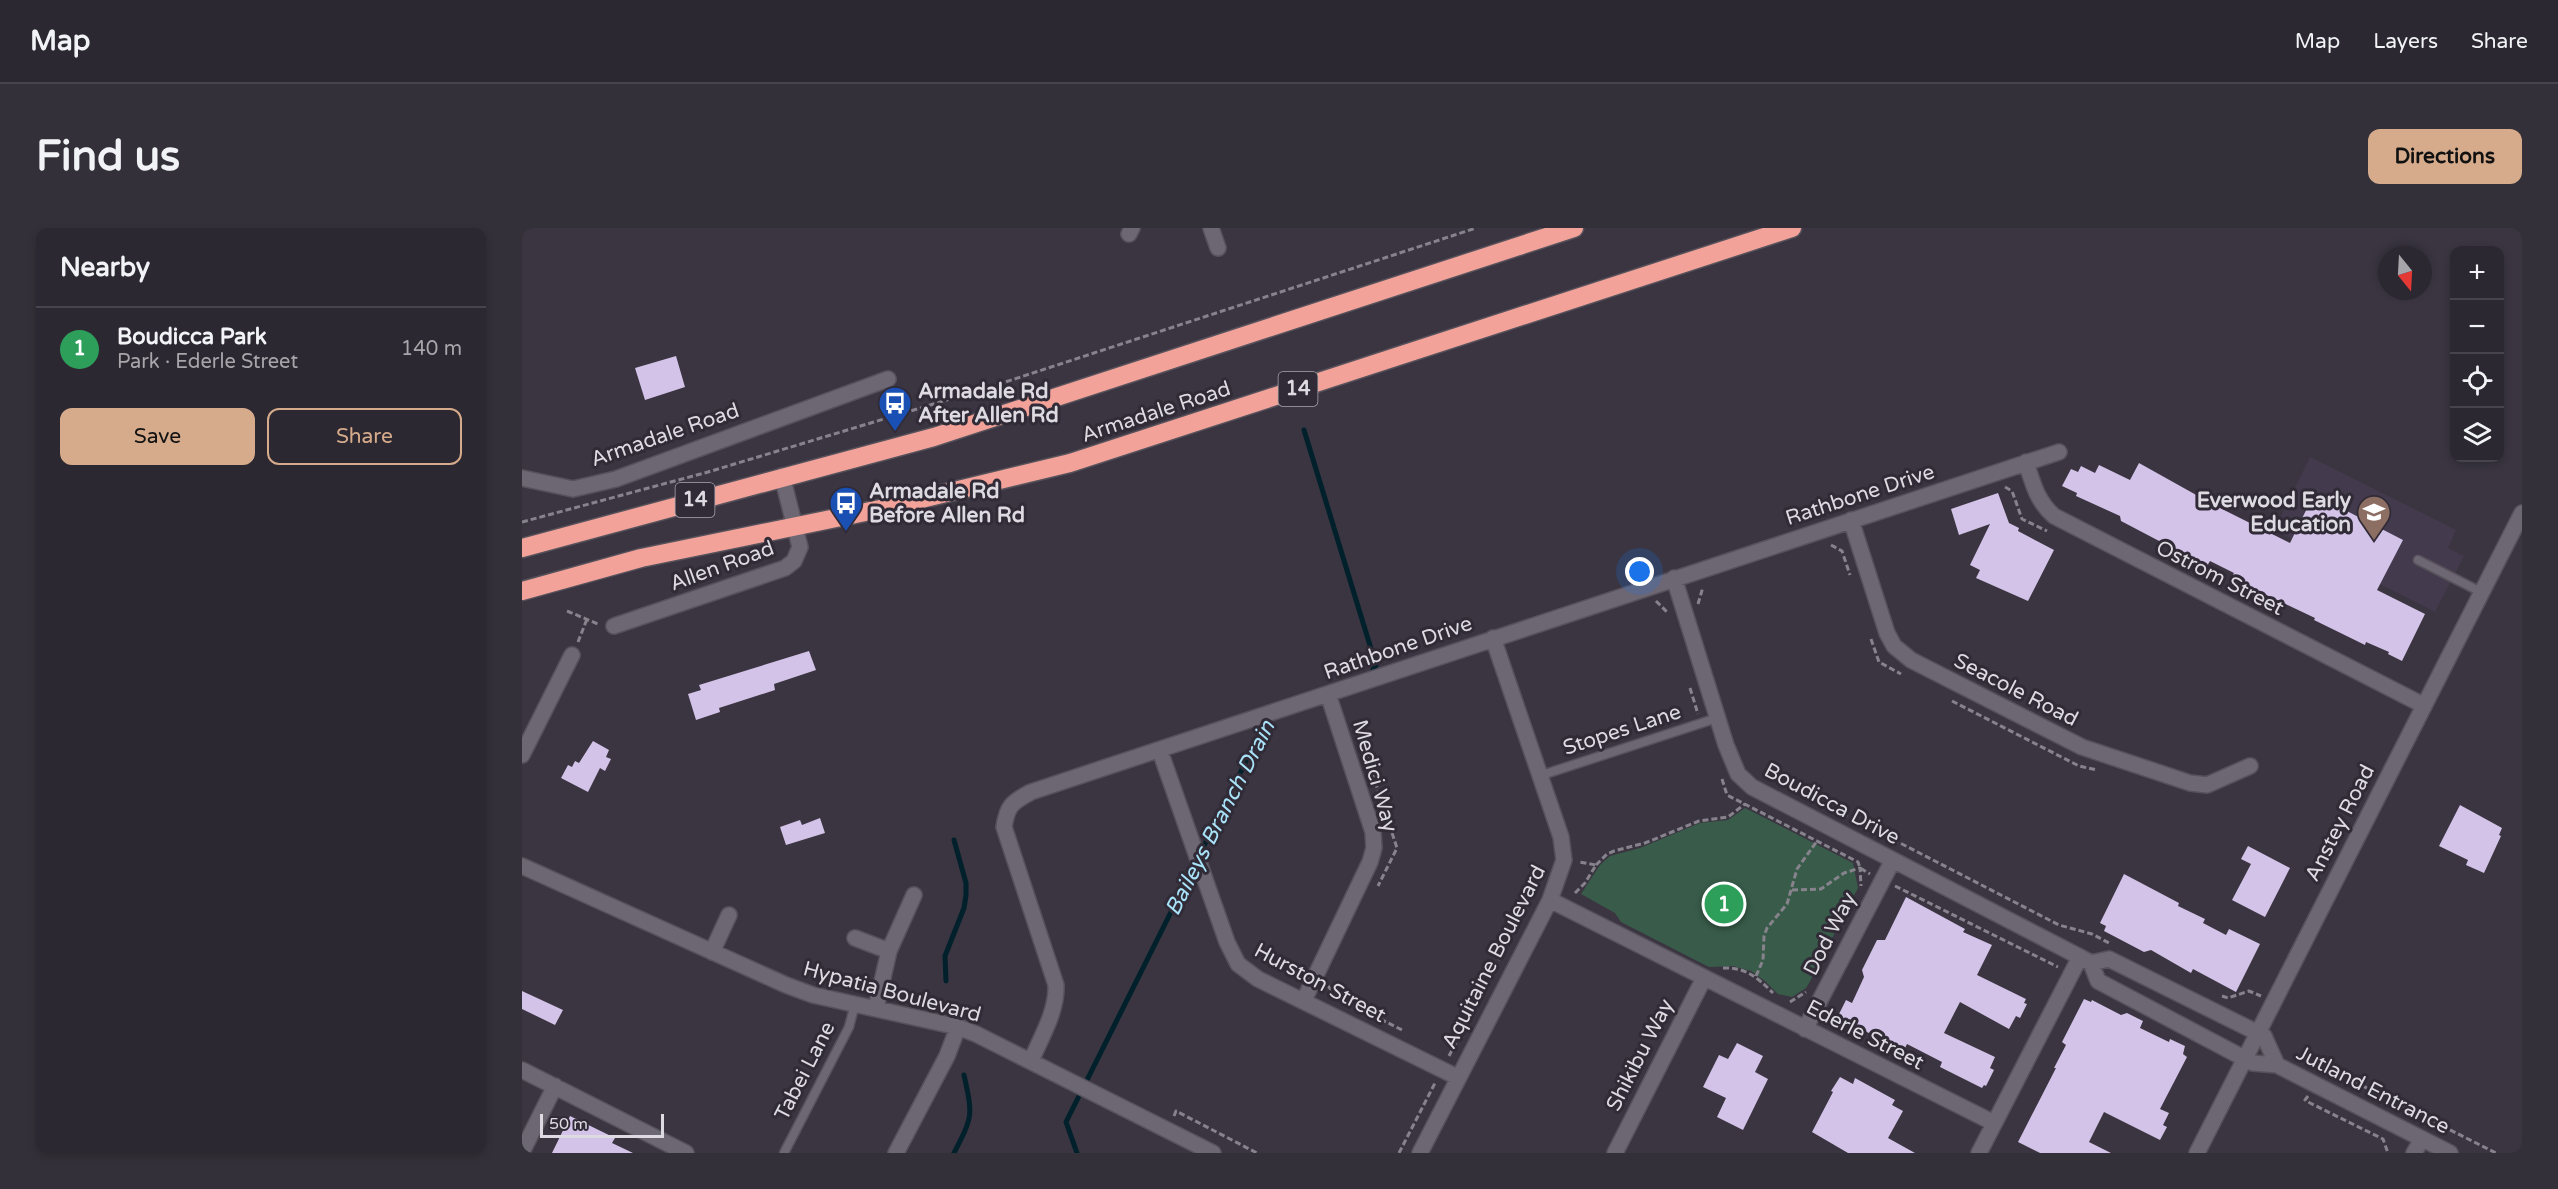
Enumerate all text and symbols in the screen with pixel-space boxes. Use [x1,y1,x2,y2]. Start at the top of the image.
text: Map [30,24,90,58]
text: Map [2295,29,2340,54]
text: Layers [2373,29,2438,54]
text: Share [2471,29,2528,54]
button: Directions [2368,129,2522,184]
text: Find us [36,131,180,182]
north arrow [2378,246,2432,300]
map controls [2450,246,2504,462]
button: + [2450,246,2504,300]
text: Nearby [60,252,150,283]
button: − [2450,300,2504,354]
text: Boudicca Park [117,324,267,350]
text: 1 [73,337,86,361]
text: 140 m [401,337,462,361]
text: Park · Ederle Street [117,350,298,374]
button: locate [2450,354,2504,408]
road number: 14 [1278,372,1318,406]
street label: Armadale Road [1078,376,1234,448]
place label: Armadale Rd After Allen Rd [918,379,1059,428]
bus stop icon: Armadale Rd After Allen Rd [877,385,913,432]
street label: Armadale Road [588,398,742,472]
button: Save [60,408,255,465]
button: Share [267,408,462,465]
button: layers [2450,408,2504,462]
street label: Rathbone Drive [1782,459,1938,531]
place label: Armadale Rd Before Allen Rd [869,479,1025,528]
road number: 14 [676,483,714,517]
bus stop icon: Armadale Rd Before Allen Rd [828,485,864,532]
place label: Everwood Early Education [2197,488,2352,537]
school or university icon: Everwood Early Education [2356,494,2392,541]
street label: Ostrom Street [2152,535,2288,621]
street label: Allen Road [667,536,777,596]
your location [1625,557,1654,586]
street label: Rathbone Drive [1321,611,1476,685]
street label: Seacole Road [1950,648,2082,732]
street label: Stopes Lane [1560,699,1684,761]
water label: Baileys Branch Drain [1160,716,1281,920]
street label: Medici Way [1347,717,1403,835]
street label: Boudicca Drive [1760,758,1904,850]
street label: Anstey Road [2300,761,2380,885]
street label: Aquitaine Boulevard [1437,861,1551,1053]
pin: 1 [1704,882,1744,926]
street label: Dod Way [1798,888,1862,980]
street label: Hurston Street [1250,938,1390,1028]
street label: Hypatia Boulevard [800,956,984,1028]
street label: Shikibu Way [1601,995,1679,1115]
street label: Ederle Street [1802,995,1928,1075]
street label: Tabei Lane [770,1017,841,1124]
street label: Jutland Entrance [2292,1041,2454,1139]
scale bar [540,1111,664,1138]
text: 50 m [549,1114,588,1134]

